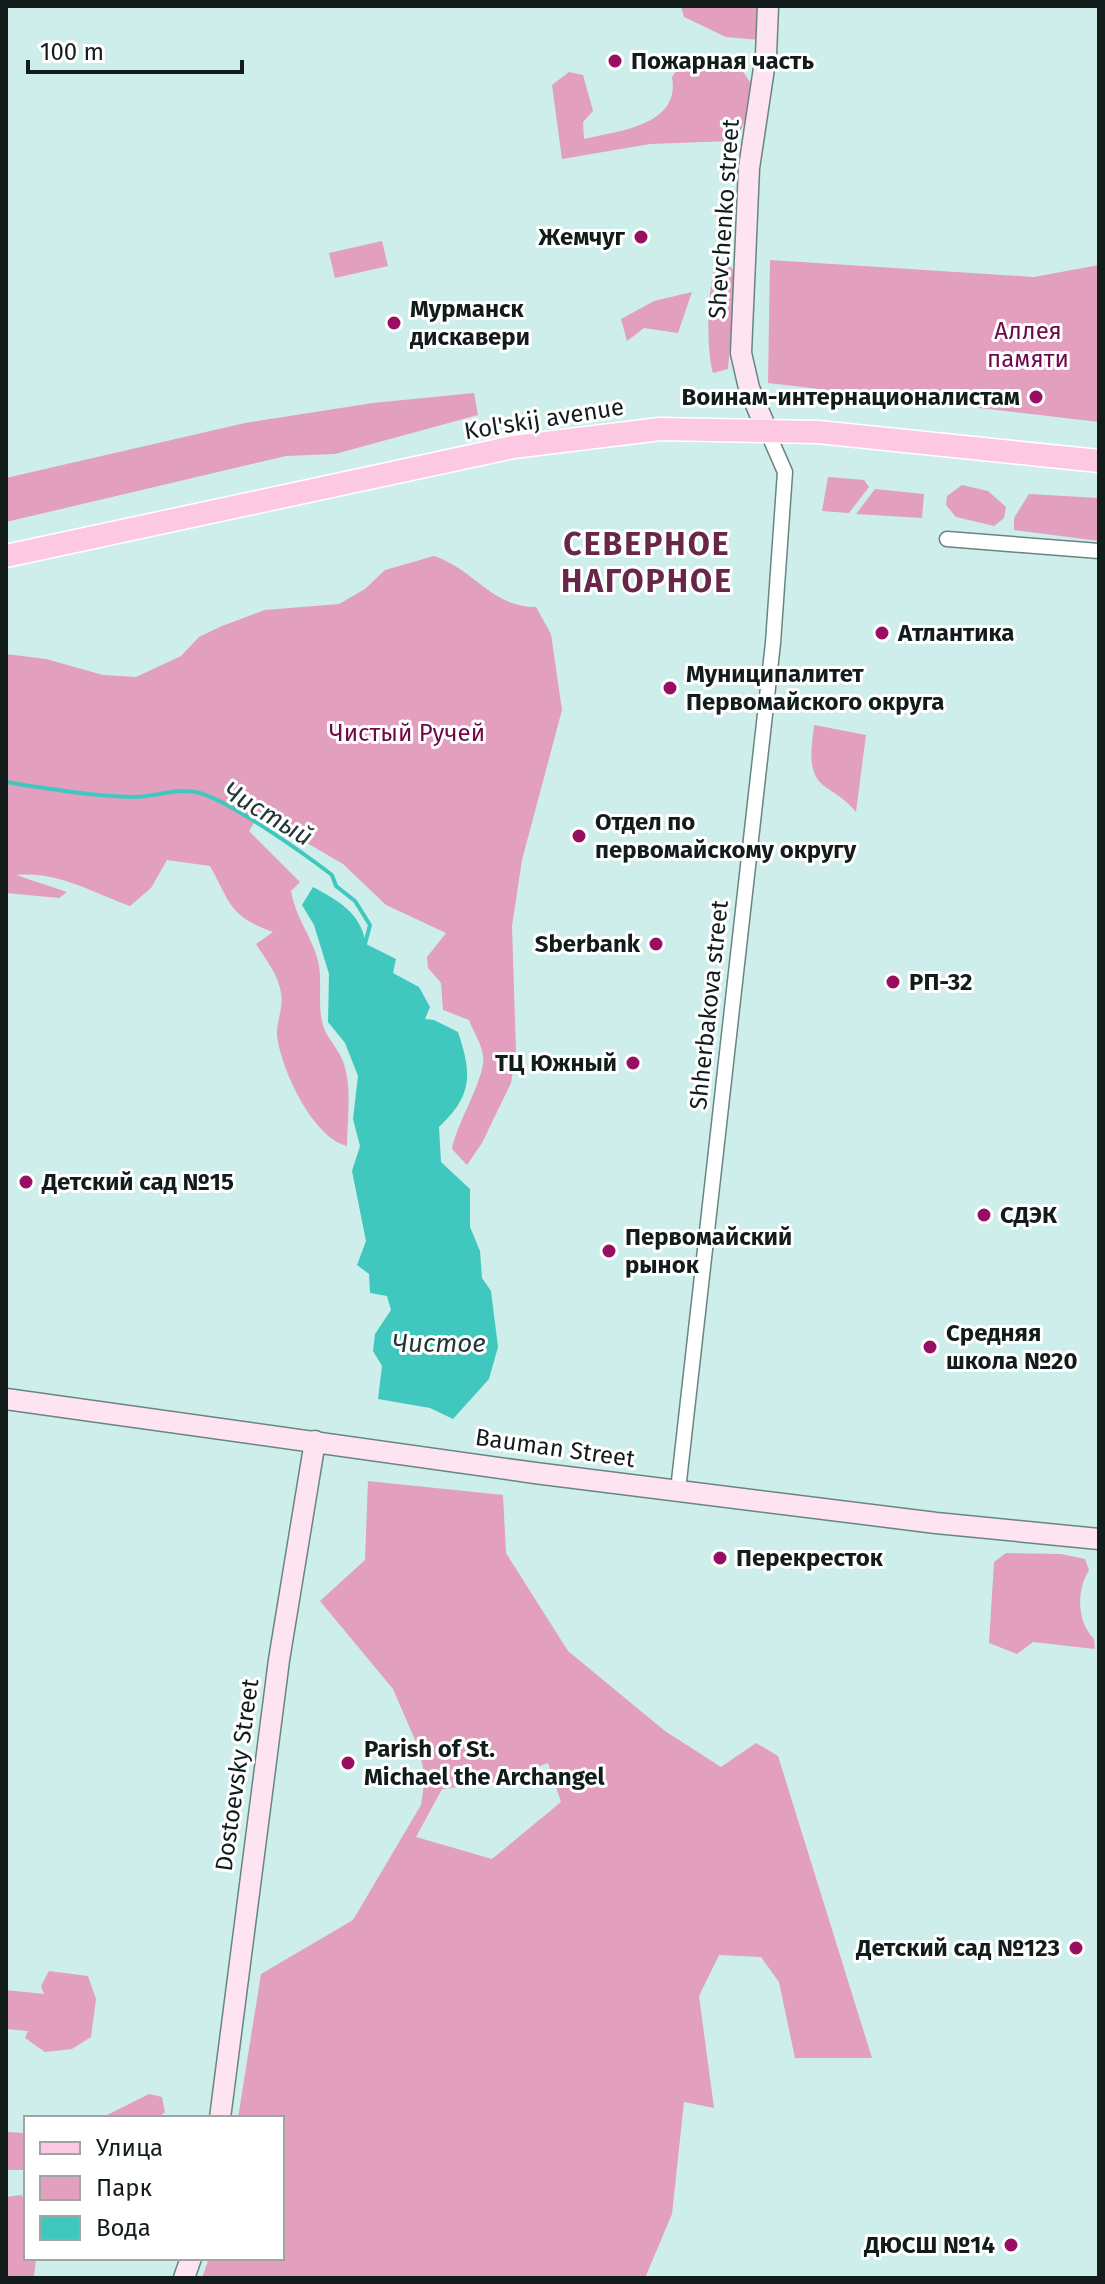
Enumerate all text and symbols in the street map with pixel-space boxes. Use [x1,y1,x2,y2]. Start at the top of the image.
scale bar [28,24,242,74]
text: 100 m [40,38,104,66]
place label: Пожарная часть [631,47,814,75]
marker: Пожарная часть [606,52,624,70]
street label: Shevchenko street [703,118,745,320]
place label: Жемчуг [538,223,626,251]
marker: Жемчуг [632,228,650,246]
place label: Мурманск дискавери [410,295,530,351]
marker: Мурманск дискавери [385,314,403,332]
park label: Аллея памяти [987,317,1069,373]
place label: Воинам-интернационалистам [681,383,1020,411]
marker: Воинам-интернационалистам [1027,388,1045,406]
street label: Kol'skij avenue [462,393,626,445]
district label: СЕВЕРНОЕ НАГОРНОЕ [561,525,733,600]
place label: Атлантика [897,619,1014,647]
marker: Атлантика [873,624,891,642]
place label: Муниципалитет Первомайского округа [686,660,944,716]
marker: Муниципалитет Первомайского округа [661,679,679,697]
park label: Чистый Ручей [329,719,485,747]
water label: Чистый [218,775,318,853]
place label: Отдел по первомайскому округу [595,808,857,864]
marker: Отдел по первомайскому округу [570,827,588,845]
street label: Shherbakova street [684,898,734,1111]
place label: Sberbank [535,930,641,958]
marker: Sberbank [647,935,665,953]
place label: РП-32 [909,968,972,996]
marker: РП-32 [884,973,902,991]
place label: ТЦ Южный [495,1049,617,1077]
marker: ТЦ Южный [624,1054,642,1072]
place label: Детский сад №15 [41,1168,234,1196]
marker: Детский сад №15 [17,1173,35,1191]
place label: СДЭК [1000,1201,1058,1229]
marker: СДЭК [975,1206,993,1224]
place label: Первомайский рынок [625,1223,792,1279]
marker: Первомайский рынок [600,1242,618,1260]
place label: Средняя школа №20 [946,1319,1078,1375]
water label: Чистое [392,1328,486,1359]
marker: Средняя школа №20 [921,1338,939,1356]
street label: Bauman Street [473,1423,637,1473]
place label: Перекресток [736,1544,884,1572]
marker: Перекресток [711,1549,729,1567]
street label: Dostoevsky Street [210,1676,264,1873]
place label: Parish of St. Michael the Archangel [364,1735,606,1791]
marker: Parish of St. Michael the Archangel [339,1754,357,1772]
place label: Детский сад №123 [855,1934,1060,1962]
marker: Детский сад №123 [1067,1939,1085,1957]
legend [24,2116,284,2260]
text: Улица [96,2134,163,2162]
text: Парк [96,2174,153,2202]
text: Вода [96,2214,151,2242]
place label: ДЮСШ №14 [863,2231,995,2259]
marker: ДЮСШ №14 [1002,2236,1020,2254]

